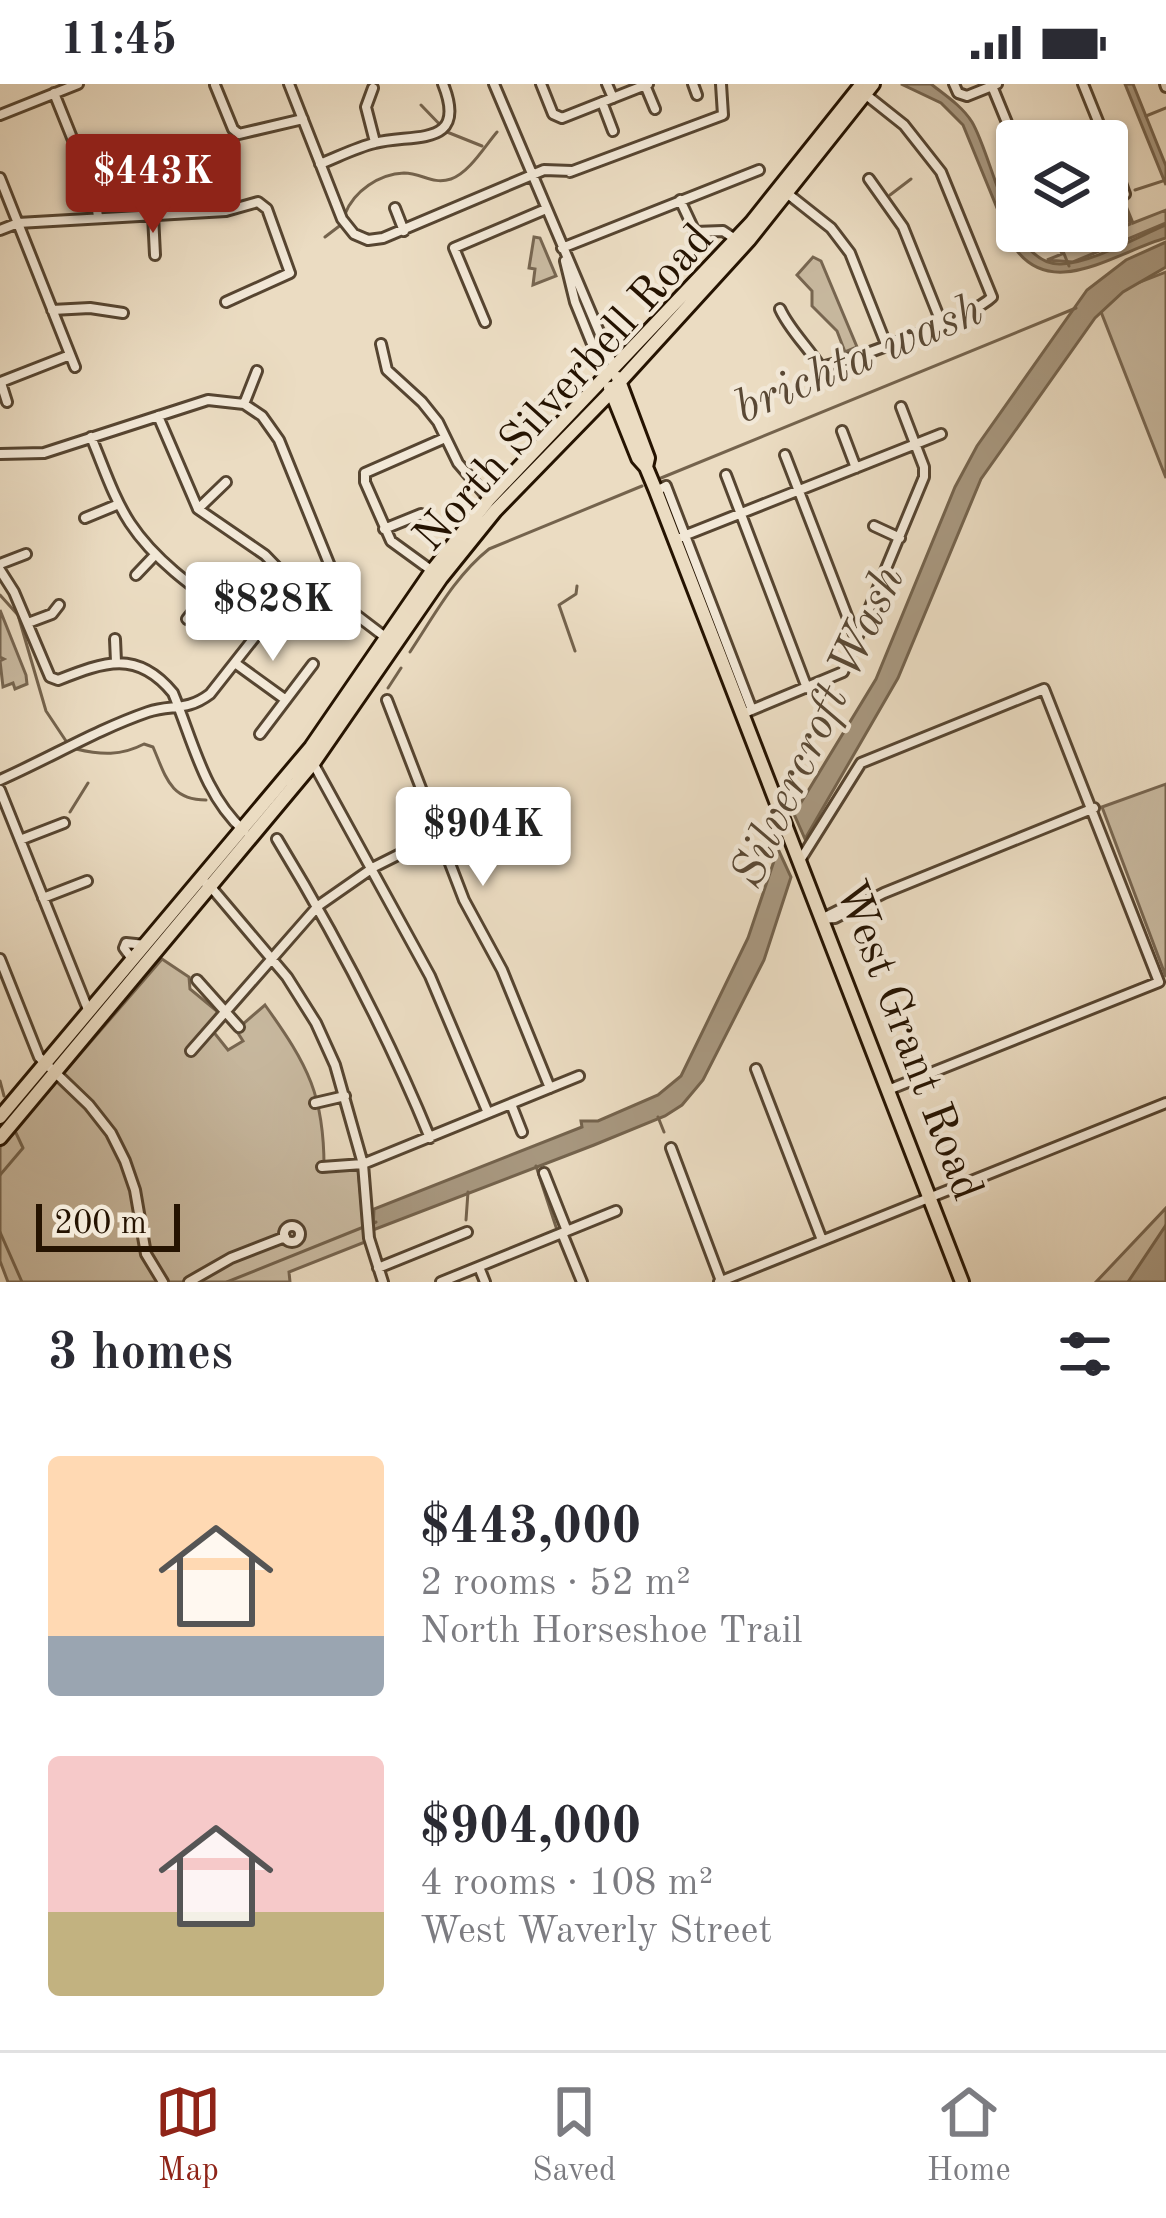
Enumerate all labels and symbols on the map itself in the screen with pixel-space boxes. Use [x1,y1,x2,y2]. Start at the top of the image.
pin: $443K [69,134,237,236]
street label: North Silverbell Road [407,217,723,561]
water label: brichta wash [728,286,990,434]
water label: Silvercroft Wash [724,559,914,895]
pin: $828K [189,562,357,664]
pin: $904K [399,787,567,889]
street label: West Grant Road [825,875,989,1207]
scale bar [36,1198,180,1251]

